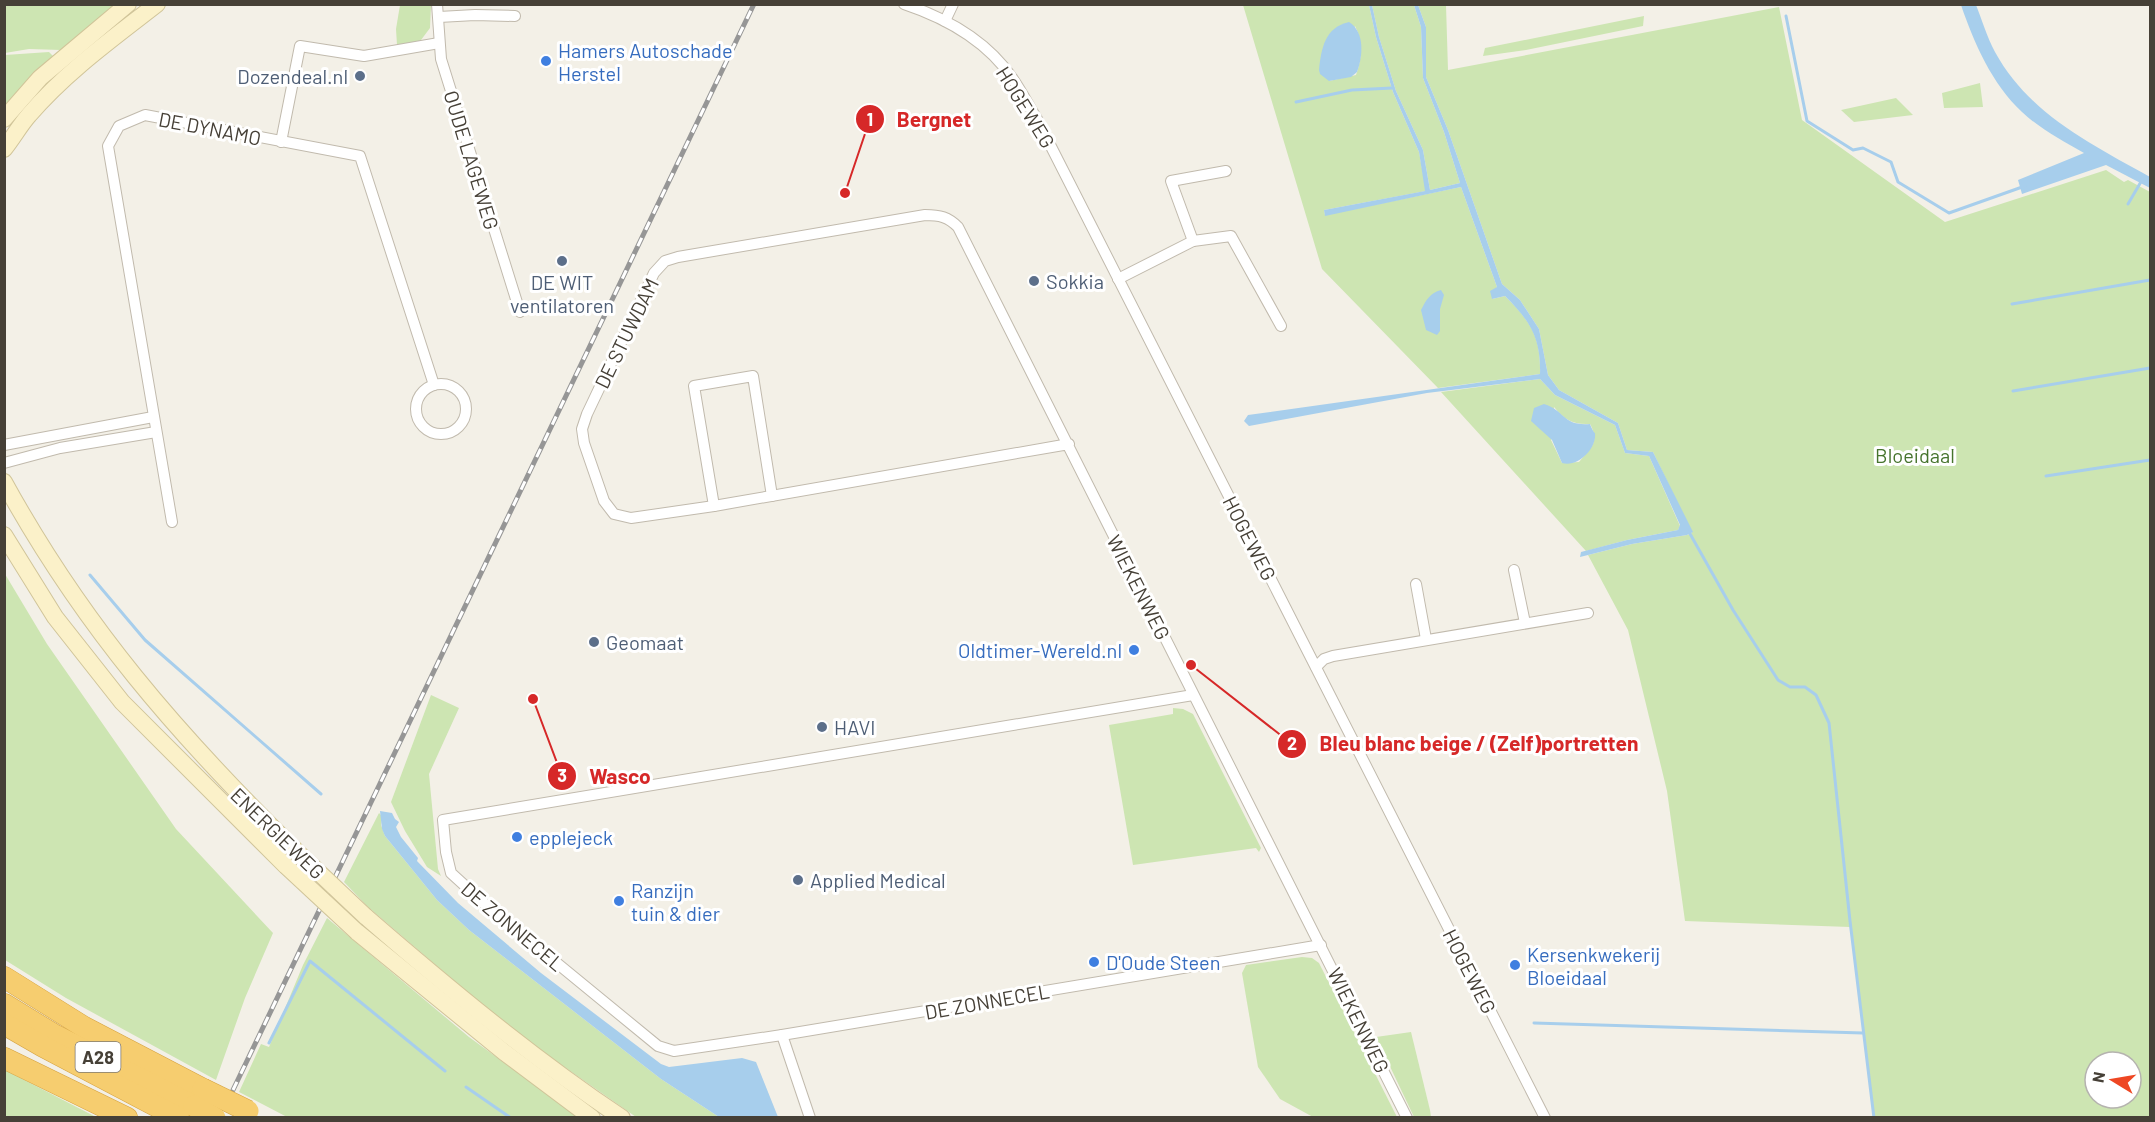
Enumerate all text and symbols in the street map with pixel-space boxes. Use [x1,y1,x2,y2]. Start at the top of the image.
place label: Hamers Autoschade Herstel [558,38,733,85]
marker: Hamers Autoschade Herstel [539,54,553,68]
street label: HOGEWEG [991,62,1061,152]
place label: Dozendeal.nl [237,64,348,88]
marker: Dozendeal.nl [353,69,367,83]
street label: OUDE LAGEWEG [439,88,505,232]
callout: Bergnet [855,100,984,139]
street label: DE DYNAMO [157,106,263,150]
text: Bergnet [897,106,971,131]
text: 1 [867,108,873,130]
marker: DE WIT ventilatoren [555,254,569,268]
place label: Sokkia [1046,269,1104,293]
place label: DE WIT ventilatoren [510,270,614,317]
street label: DE STUWDAM [589,274,663,392]
marker: Sokkia [1027,274,1041,288]
park label: Bloeidaal [1875,443,1955,467]
street label: HOGEWEG [1218,492,1282,584]
street label: WIEKENWEG [1102,531,1176,643]
place label: Geomaat [606,630,684,654]
marker: Geomaat [587,635,601,649]
place label: Oldtimer-Wereld.nl [958,638,1122,662]
marker: Oldtimer-Wereld.nl [1127,643,1141,657]
place label: HAVI [834,715,875,739]
marker: HAVI [815,720,829,734]
callout: Bleu blanc beige / (Zelf)portretten [1277,724,1650,763]
text: Bleu blanc beige / (Zelf)portretten [1320,730,1638,755]
text: 2 [1287,732,1297,754]
callout: Wasco [547,757,663,796]
text: Wasco [589,763,651,788]
text: 3 [557,764,567,786]
street label: ENERGIEWEG [226,782,330,884]
place label: epplejeck [529,825,613,849]
marker: epplejeck [510,830,524,844]
place label: Applied Medical [810,868,946,892]
marker: Applied Medical [791,873,805,887]
street label: DE ZONNECEL [457,876,569,976]
place label: Ranzijn tuin & dier [631,878,720,925]
marker: Ranzijn tuin & dier [612,894,626,908]
street label: HOGEWEG [1438,925,1502,1017]
place label: Kersenkwekerij Bloeidaal [1527,942,1660,989]
place label: D'Oude Steen [1106,950,1221,974]
marker: D'Oude Steen [1087,955,1101,969]
marker: Kersenkwekerij Bloeidaal [1508,958,1522,972]
street label: WIEKENWEG [1323,963,1395,1077]
street label: DE ZONNECEL [923,978,1051,1024]
road number: A28 [76,1042,120,1072]
north arrow [2083,1050,2143,1110]
text: N [2087,1070,2108,1084]

